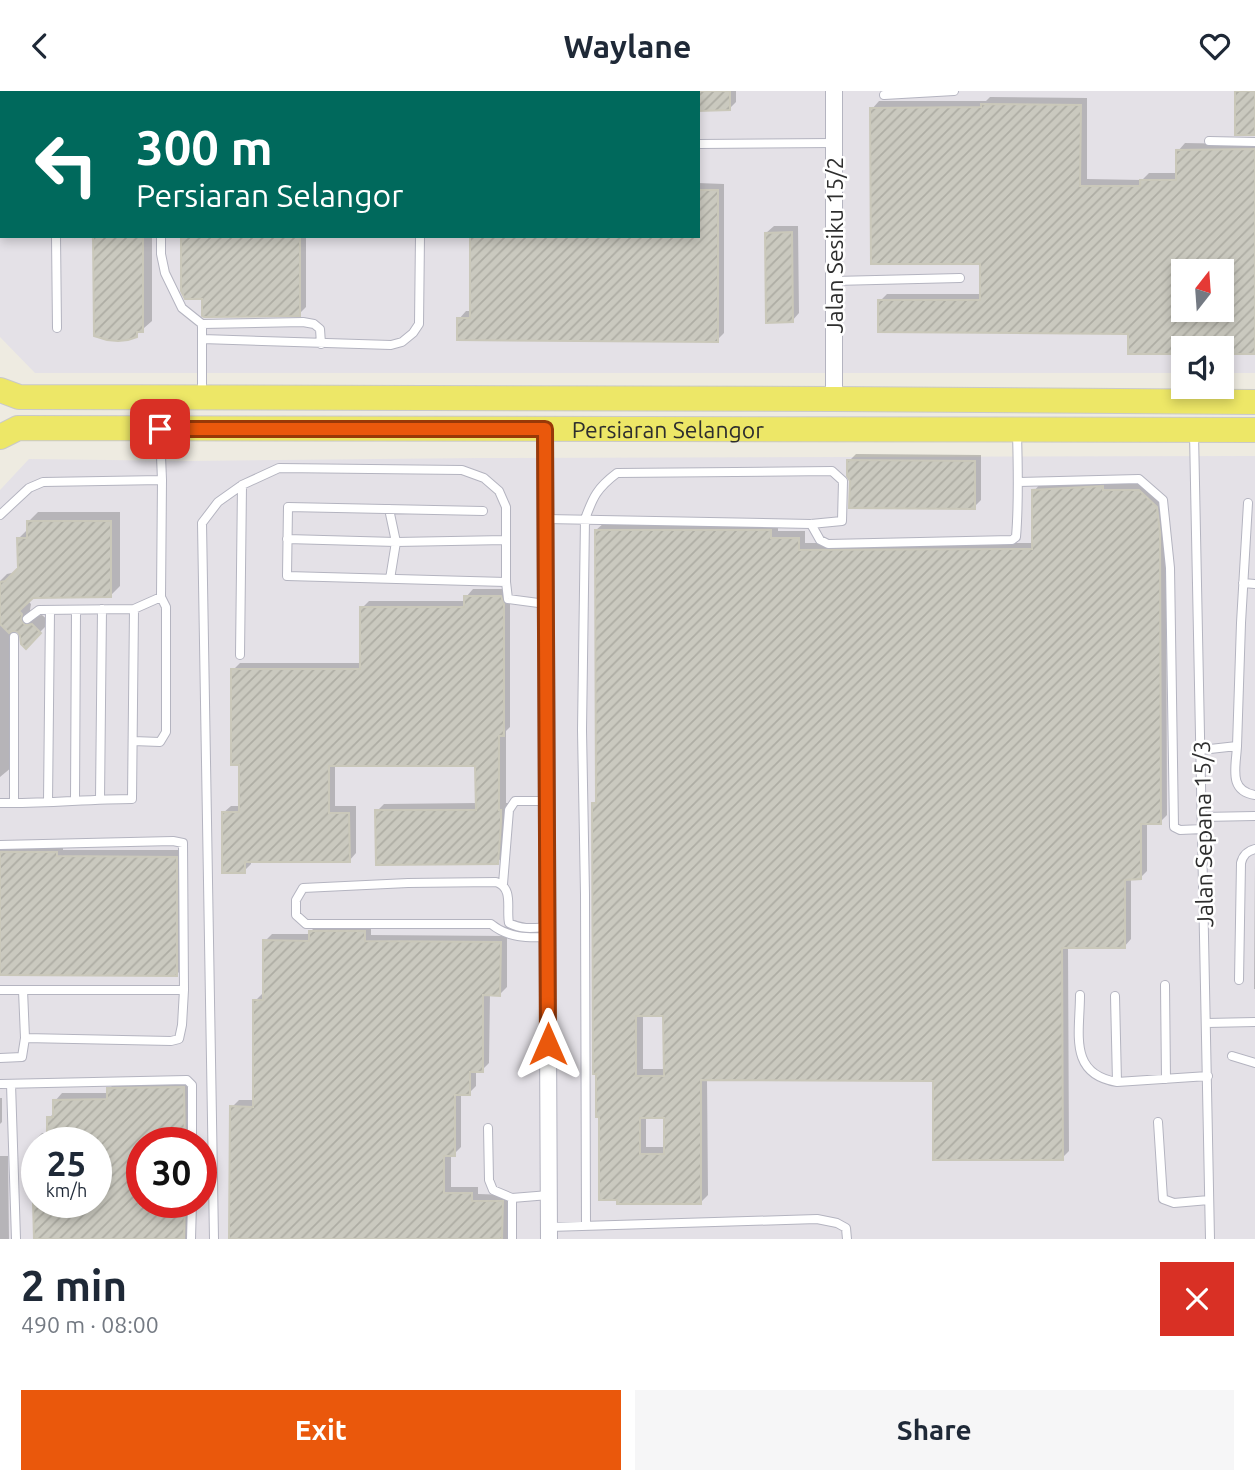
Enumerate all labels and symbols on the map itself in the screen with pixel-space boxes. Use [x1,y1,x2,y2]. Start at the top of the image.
street label: Jalan Sesiku 15/2 [822,156,847,334]
north arrow [1171,259,1234,322]
pin [130,399,190,459]
street label: Persiaran Selangor [572,416,764,442]
street label: Jalan Sepana 15/3 [1189,740,1217,928]
position arrow [511,1007,585,1081]
speed limit sign: 30 [126,1127,217,1218]

